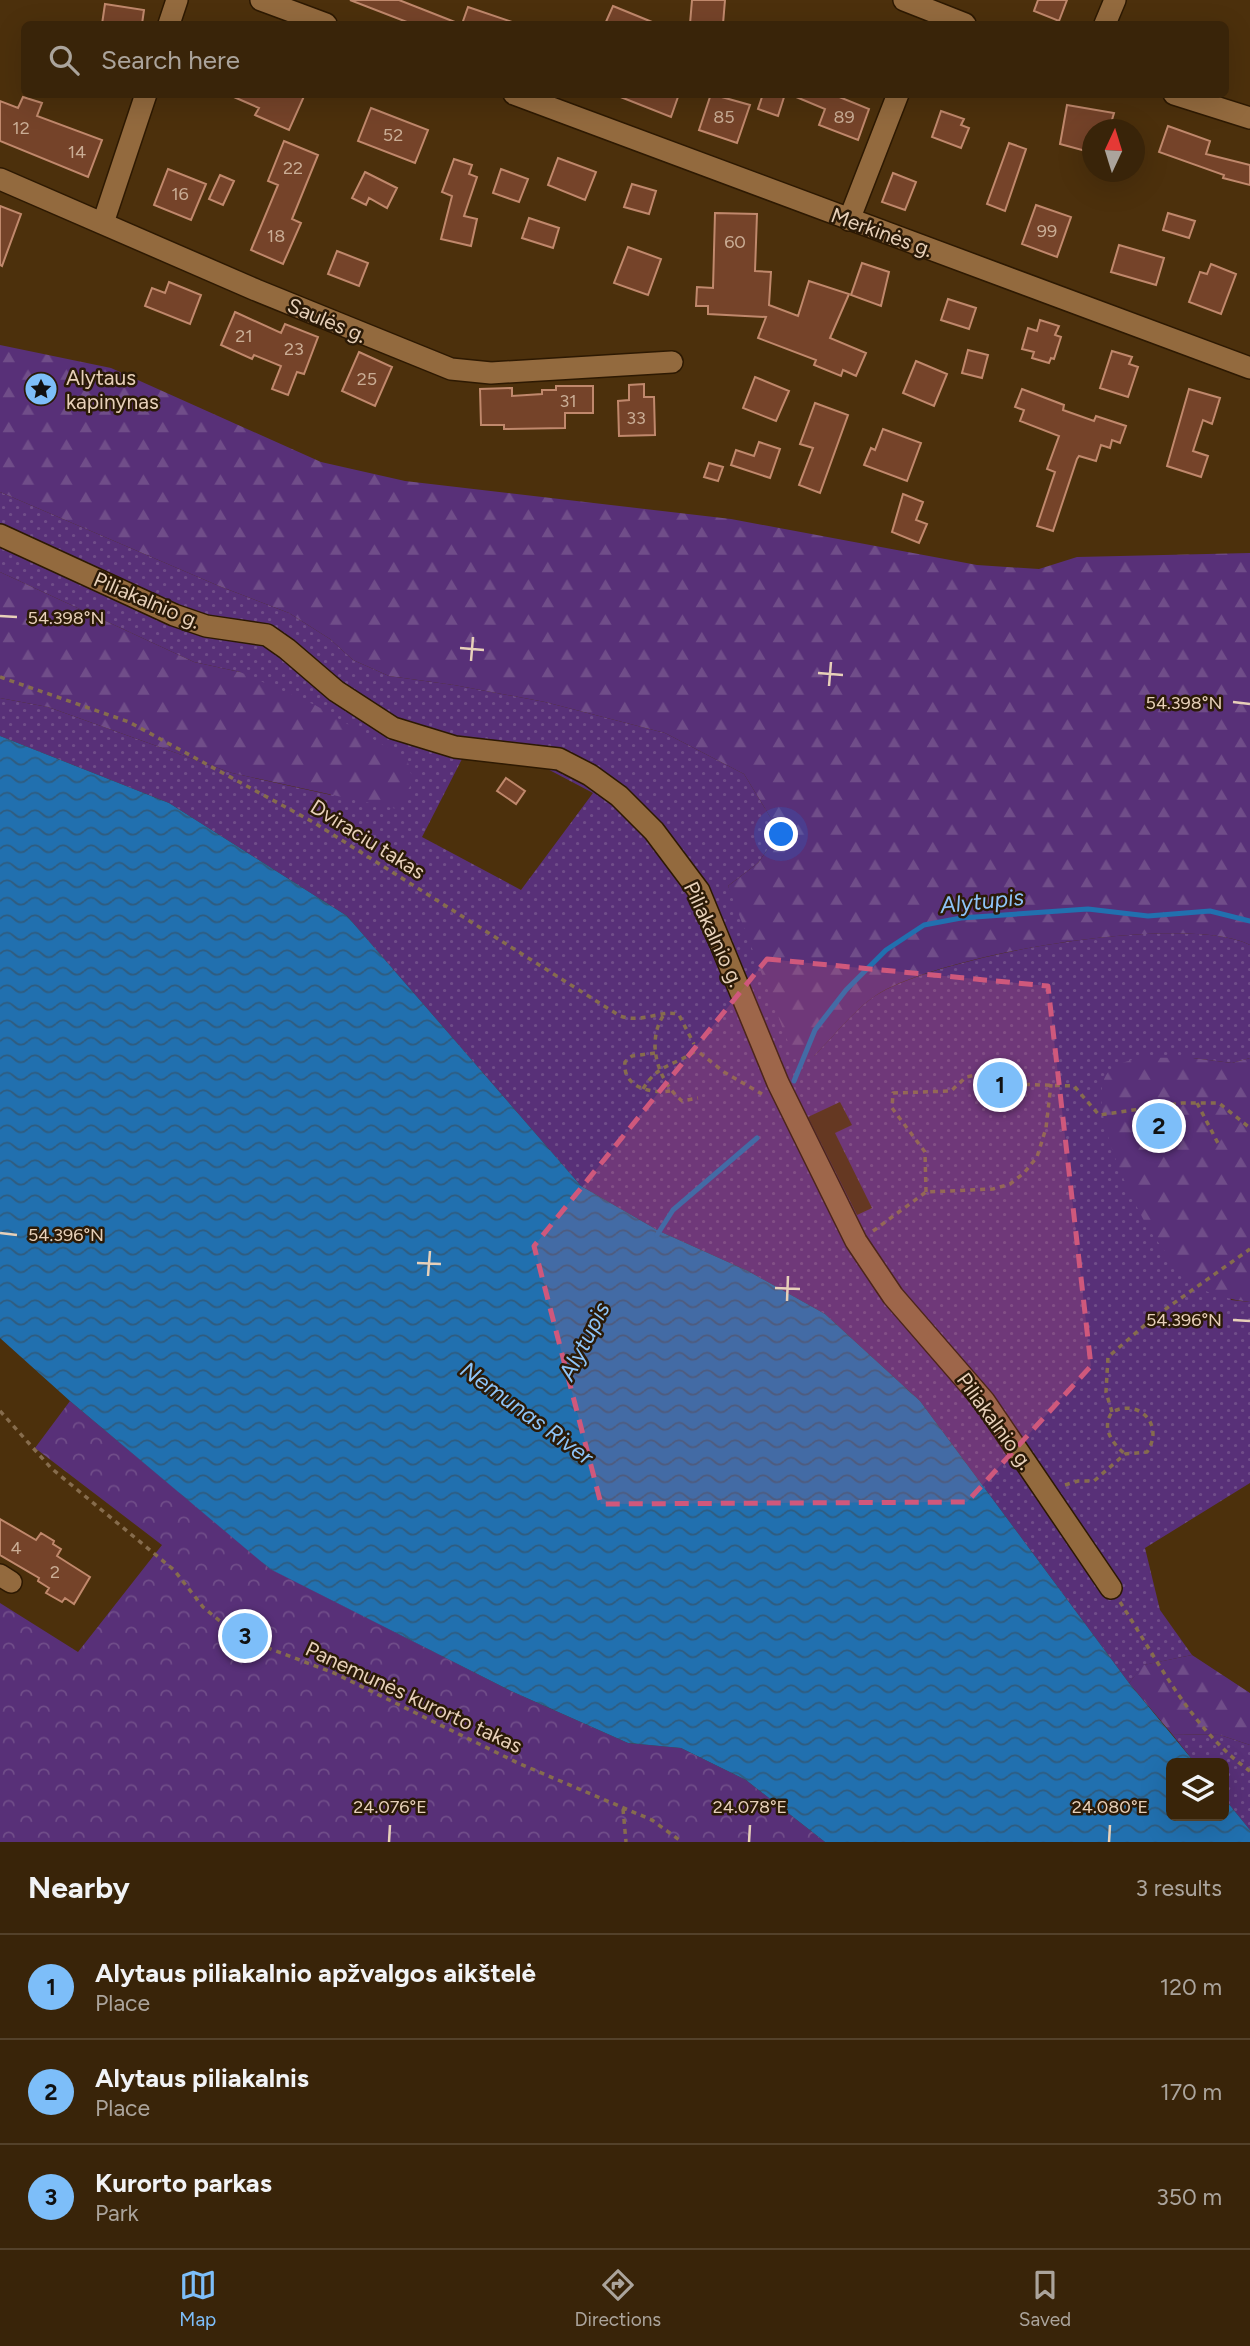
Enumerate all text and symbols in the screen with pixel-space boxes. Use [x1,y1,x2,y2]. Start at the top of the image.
search box [21,21,1229,98]
icon: search [45,41,83,79]
text: Search here [101,44,240,76]
house number: 85 [713,106,735,128]
house number: 89 [833,106,855,128]
house number: 12 [12,117,30,139]
north arrow [1082,119,1145,182]
house number: 52 [383,124,403,146]
house number: 14 [68,141,86,163]
house number: 22 [283,157,303,179]
house number: 16 [171,183,189,205]
street label: Merkinės g. [828,202,936,262]
house number: 99 [1037,220,1057,242]
house number: 18 [267,225,285,247]
house number: 60 [724,231,746,253]
street label: Saulės g. [284,292,370,348]
house number: 21 [235,325,253,347]
house number: 23 [284,338,304,360]
place label: Alytaus kapinynas [66,365,159,414]
house number: 25 [357,368,377,390]
place icon: Alytaus kapinynas [22,370,60,408]
house number: 31 [559,390,577,412]
house number: 33 [626,407,646,429]
street label: Piliakalnio g. [90,566,204,634]
text: 54.398°N [28,607,104,629]
text: 54.398°N [1146,692,1222,714]
street label: Dviraciu takas [306,794,430,884]
your location [764,817,798,851]
street label: Piliakalnio g. [679,877,749,991]
water label: Alytupis [938,883,1026,919]
pin: 1 [977,1059,1023,1111]
pin: 2 [1136,1100,1182,1152]
text: 54.396°N [28,1224,104,1246]
water label: Alytupis [552,1297,616,1386]
text: 54.396°N [1146,1309,1222,1331]
water label: Nemunas River [455,1355,600,1471]
street label: Piliakalnio g. [952,1368,1038,1474]
house number: 4 [10,1537,22,1559]
house number: 2 [50,1561,60,1583]
pin: 3 [222,1610,268,1662]
street label: Panemunės kurorto takas [302,1636,526,1758]
map controls [1166,1758,1229,1821]
button: layers [1166,1758,1229,1821]
text: 24.076°E [353,1796,427,1818]
text: 24.078°E [713,1796,787,1818]
text: 24.080°E [1072,1796,1148,1818]
text: Nearby [28,1869,130,1906]
text: 3 results [1135,1874,1222,1902]
text: Alytaus piliakalnio apžvalgos aikštelė [95,1957,536,1989]
text: 1 [46,1973,56,2001]
text: 120 m [1160,1973,1222,2001]
text: Place [95,1989,150,2017]
text: Alytaus piliakalnis [95,2062,309,2094]
text: 2 [44,2078,58,2106]
text: 170 m [1160,2078,1222,2106]
text: Place [95,2094,150,2122]
text: Kurorto parkas [95,2167,272,2199]
text: 3 [45,2183,57,2211]
text: 350 m [1156,2183,1222,2211]
text: Park [95,2199,139,2227]
tab: Map [179,2266,217,2331]
tab: Directions [574,2266,661,2331]
tab: Saved [1019,2266,1071,2331]

